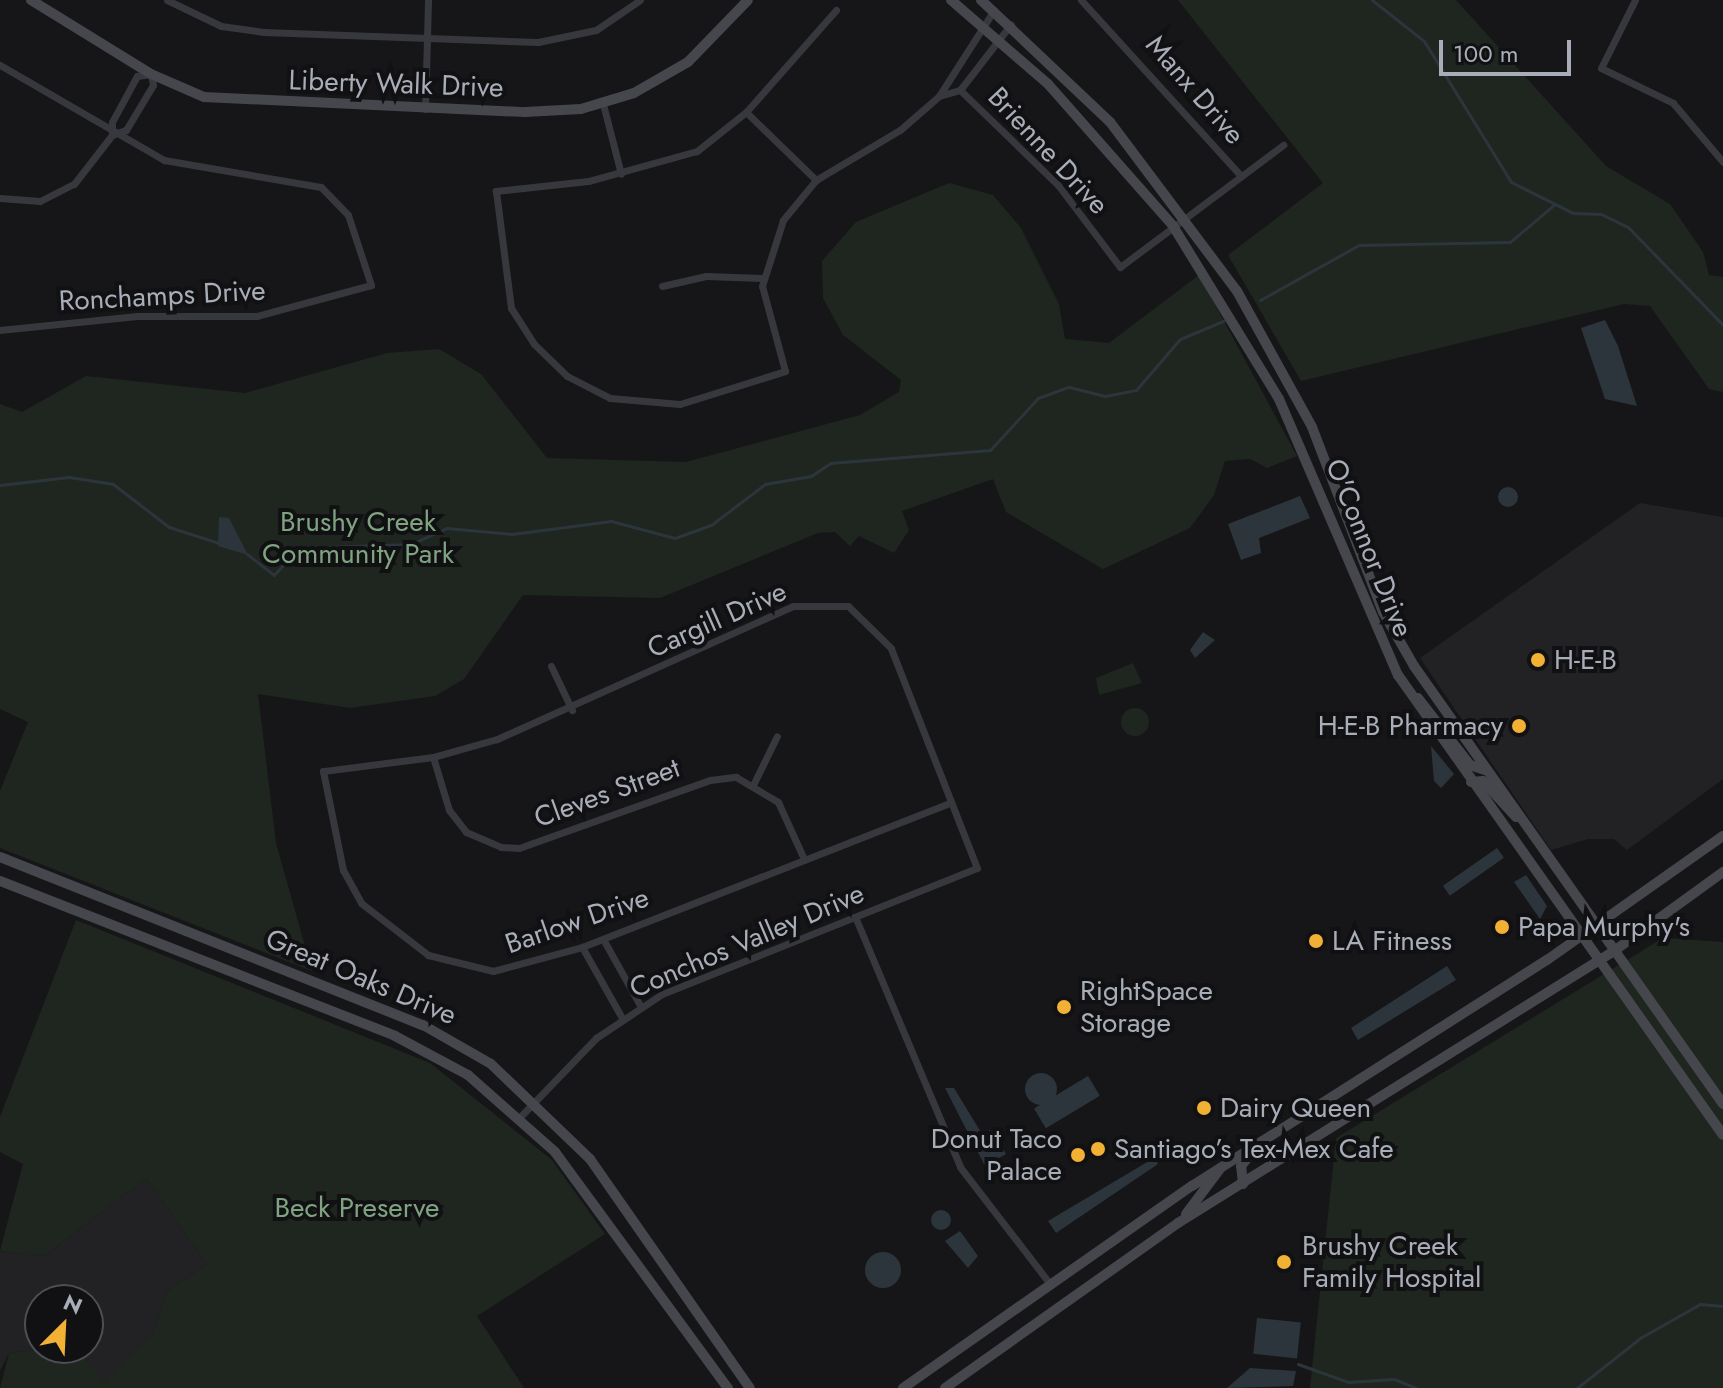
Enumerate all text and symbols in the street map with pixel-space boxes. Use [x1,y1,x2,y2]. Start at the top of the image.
scale bar [1443,24,1575,74]
street label: Manx Drive [1139,29,1251,151]
text: 100 m [1453,36,1519,71]
street label: Liberty Walk Drive [288,63,504,105]
street label: Brienne Drive [981,81,1115,221]
street label: Ronchamps Drive [58,274,266,318]
street label: O'Connor Drive [1318,454,1420,642]
park label: Brushy Creek Community Park [262,505,454,571]
street label: Cargill Drive [642,574,792,666]
place label: H-E-B [1554,643,1617,677]
marker: H-E-B [1529,651,1547,669]
place label: H-E-B Pharmacy [1318,709,1503,743]
marker: H-E-B Pharmacy [1510,717,1528,735]
street label: Cleves Street [530,751,684,835]
street label: Conchos Valley Drive [625,876,869,1006]
street label: Barlow Drive [501,881,653,961]
place label: Papa Murphy's [1518,910,1690,944]
marker: Papa Murphy's [1493,918,1511,936]
street label: Great Oaks Drive [261,922,461,1032]
place label: LA Fitness [1332,924,1452,958]
marker: LA Fitness [1307,932,1325,950]
place label: RightSpace Storage [1080,974,1213,1040]
marker: RightSpace Storage [1055,998,1073,1016]
place label: Dairy Queen [1220,1091,1371,1125]
marker: Dairy Queen [1195,1099,1213,1117]
place label: Donut Taco Palace [931,1122,1062,1188]
place label: Santiago’s Tex-Mex Cafe [1114,1132,1394,1166]
marker: Santiago’s Tex-Mex Cafe [1089,1140,1107,1158]
marker: Donut Taco Palace [1069,1146,1087,1164]
park label: Beck Preserve [274,1191,440,1225]
place label: Brushy Creek Family Hospital [1302,1229,1481,1295]
marker: Brushy Creek Family Hospital [1273,1251,1295,1273]
north arrow [24,1284,104,1364]
text: N [58,1286,87,1322]

